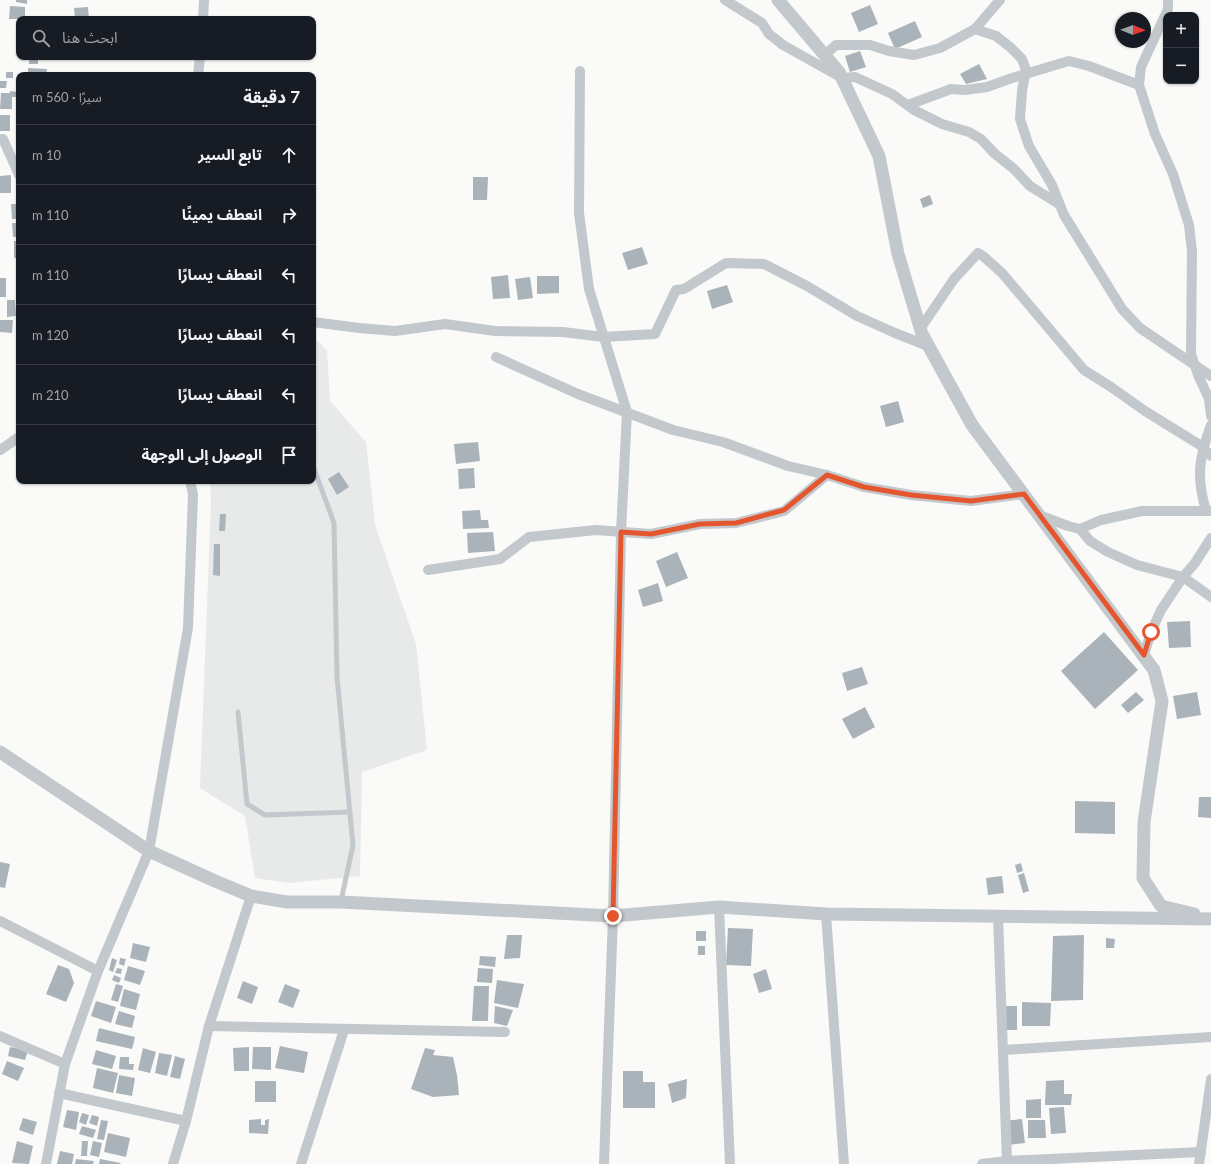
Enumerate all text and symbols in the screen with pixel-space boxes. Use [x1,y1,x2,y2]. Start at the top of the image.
north arrow [1115,12,1151,48]
map controls [1163,12,1199,84]
button: + [1163,12,1199,48]
search box [16,16,316,60]
icon: search [30,27,52,49]
text: ابحث هنا [62,28,118,46]
button: − [1163,48,1199,84]
text: 7 دقيقة [243,86,300,107]
text: سيرًا · 560 m [32,89,102,105]
icon: ahead [278,144,300,166]
text: تابع السير [198,145,262,163]
text: 10 m [32,147,61,163]
icon: right [278,204,300,226]
text: انعطف يمينًا [182,205,262,223]
text: 110 m [32,207,69,223]
icon: left [278,264,300,286]
text: انعطف يسارًا [178,265,262,283]
text: 110 m [32,267,69,283]
icon: left [278,324,300,346]
text: انعطف يسارًا [178,325,262,343]
text: 120 m [32,327,69,343]
icon: left [278,384,300,406]
text: انعطف يسارًا [178,385,262,403]
text: 210 m [32,387,69,403]
icon: arrive [278,444,300,466]
text: الوصول إلى الوجهة [141,445,262,463]
route start [1142,623,1160,641]
route end [604,907,622,925]

